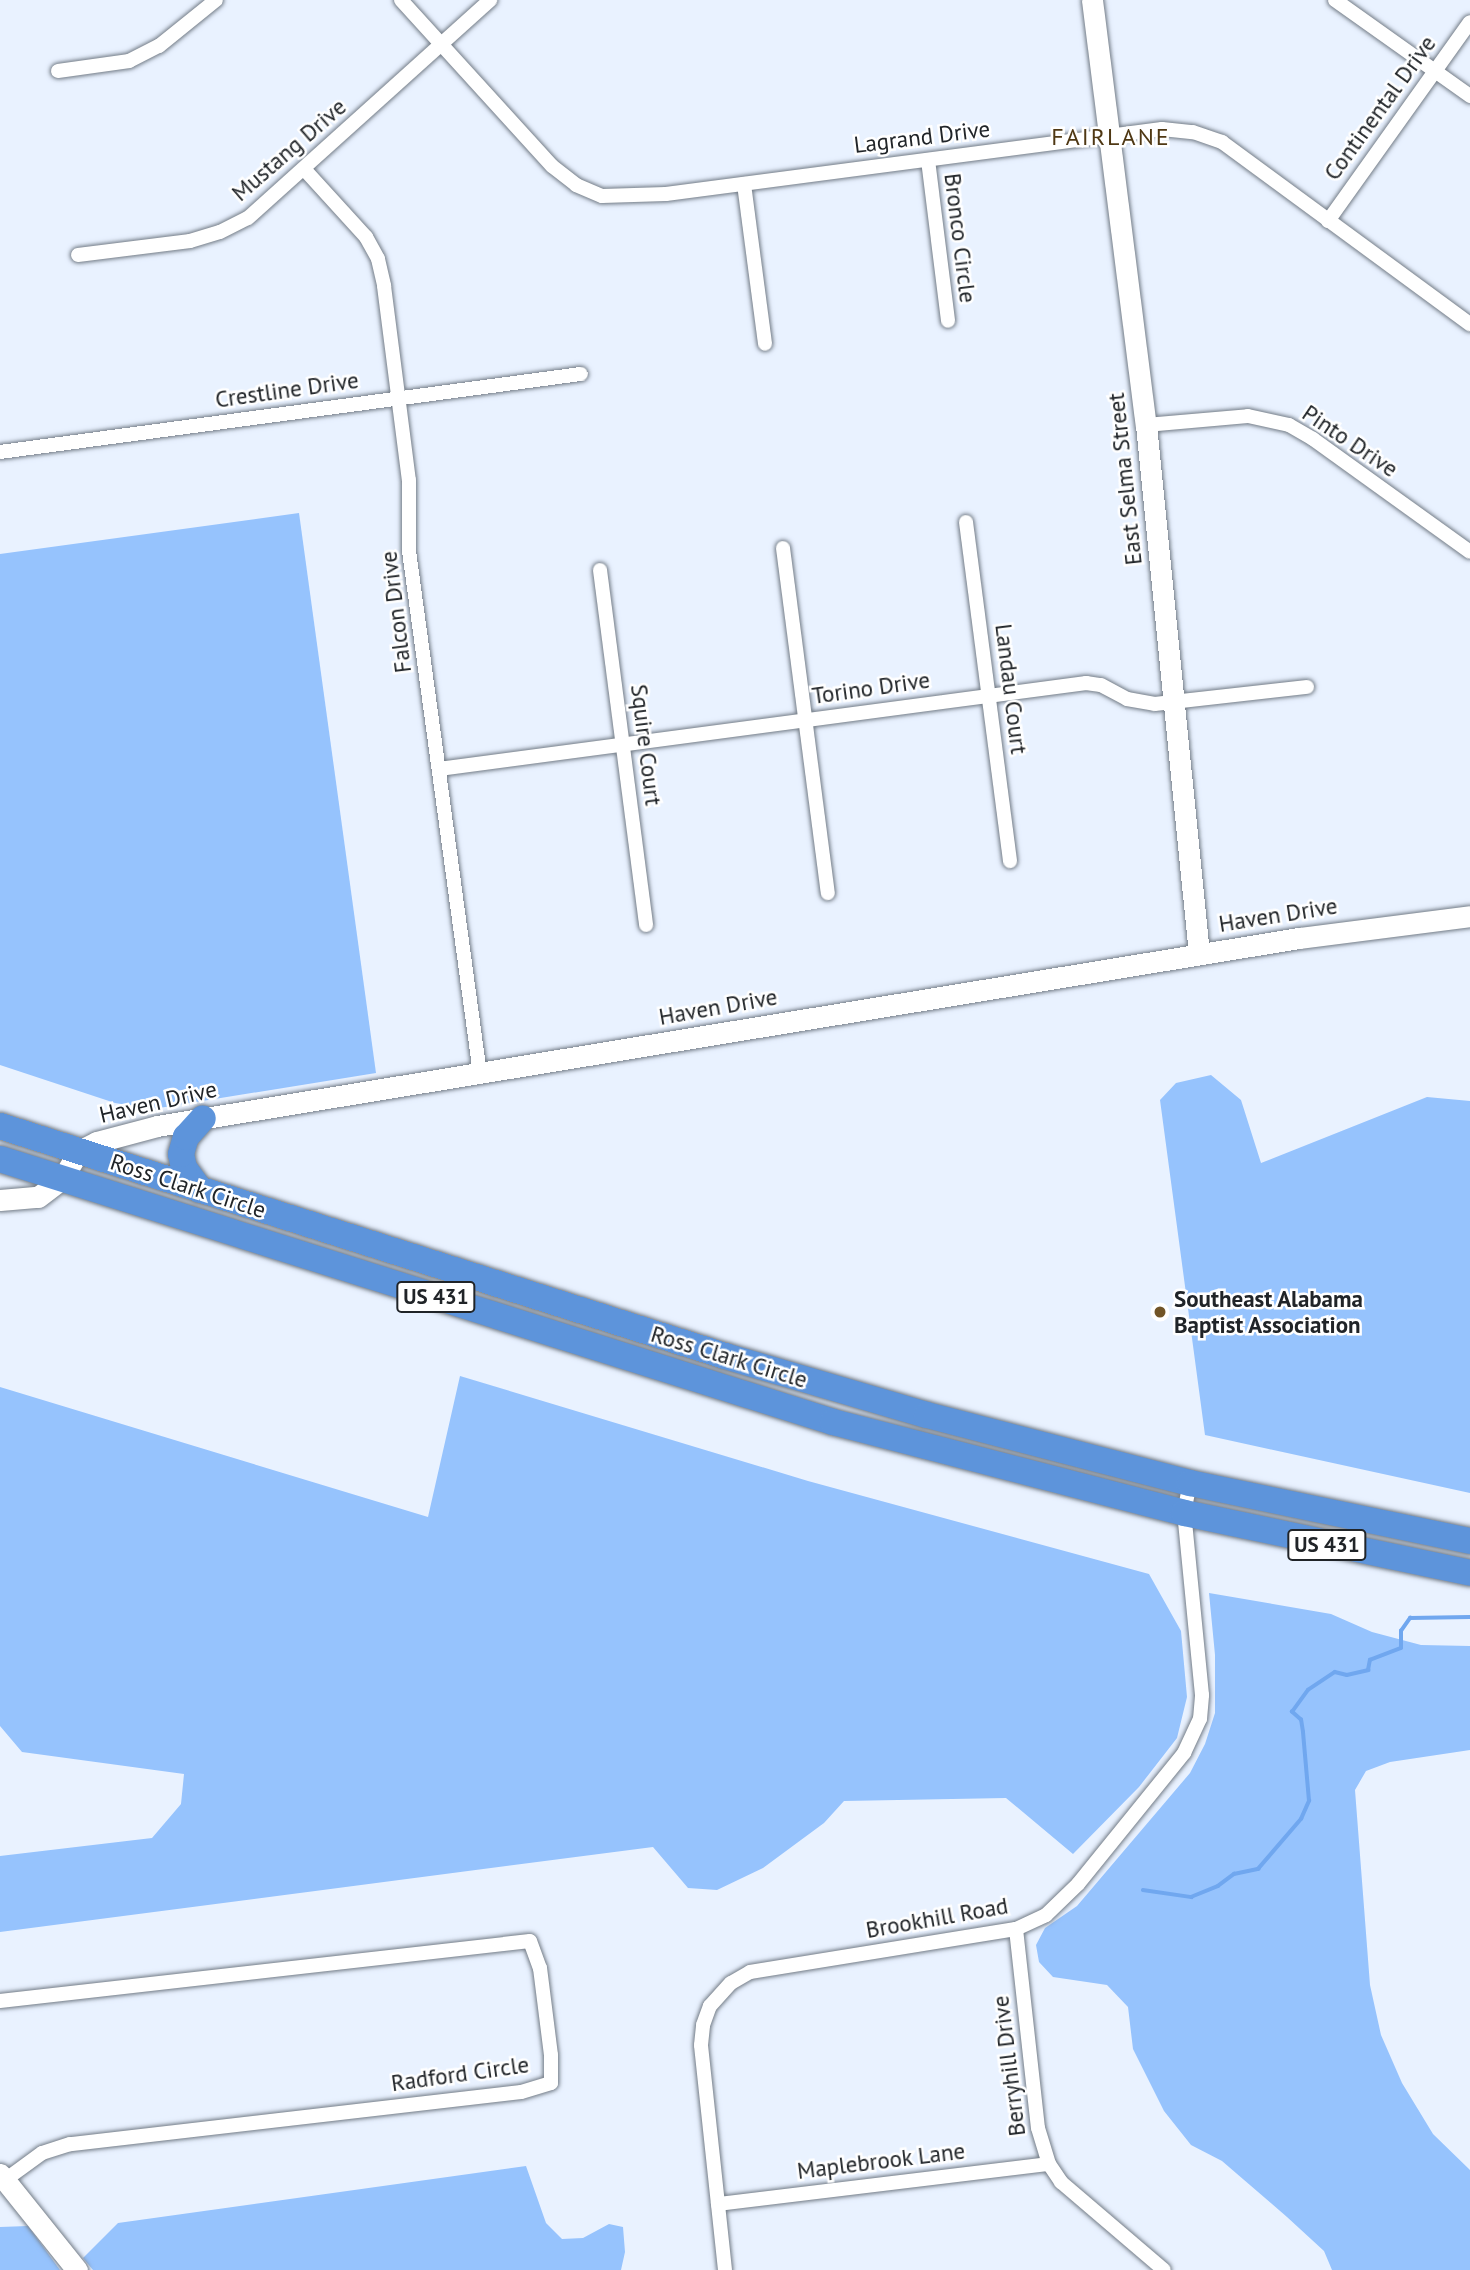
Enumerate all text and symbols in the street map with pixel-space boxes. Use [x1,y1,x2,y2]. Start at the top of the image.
street label: Continental Drive [1318,30,1442,186]
street label: Mustang Drive [226,93,352,207]
street label: Lagrand Drive [852,115,992,159]
district label: FAIRLANE [1052,123,1170,151]
street label: Bronco Circle [938,172,982,304]
street label: Crestline Drive [214,366,360,414]
street label: East Selma Street [1102,392,1148,566]
street label: Pinto Drive [1297,399,1403,483]
street label: Falcon Drive [375,550,417,674]
street label: Landau Court [989,622,1033,756]
street label: Torino Drive [810,666,932,710]
street label: Squire Court [625,683,667,807]
street label: Haven Drive [1217,892,1339,938]
street label: Haven Drive [657,983,779,1031]
street label: Haven Drive [97,1075,219,1129]
street label: Ross Clark Circle [106,1148,270,1224]
road number: US 431 [396,1280,476,1314]
place label: Southeast Alabama Baptist Association [1174,1285,1364,1339]
marker: Southeast Alabama Baptist Association [1152,1304,1168,1320]
street label: Ross Clark Circle [647,1320,811,1394]
road number: US 431 [1287,1528,1367,1562]
street label: Brookhill Road [864,1892,1010,1944]
street label: Berryhill Drive [987,1994,1031,2138]
street label: Radford Circle [389,2051,531,2097]
street label: Maplebrook Lane [795,2137,967,2185]

